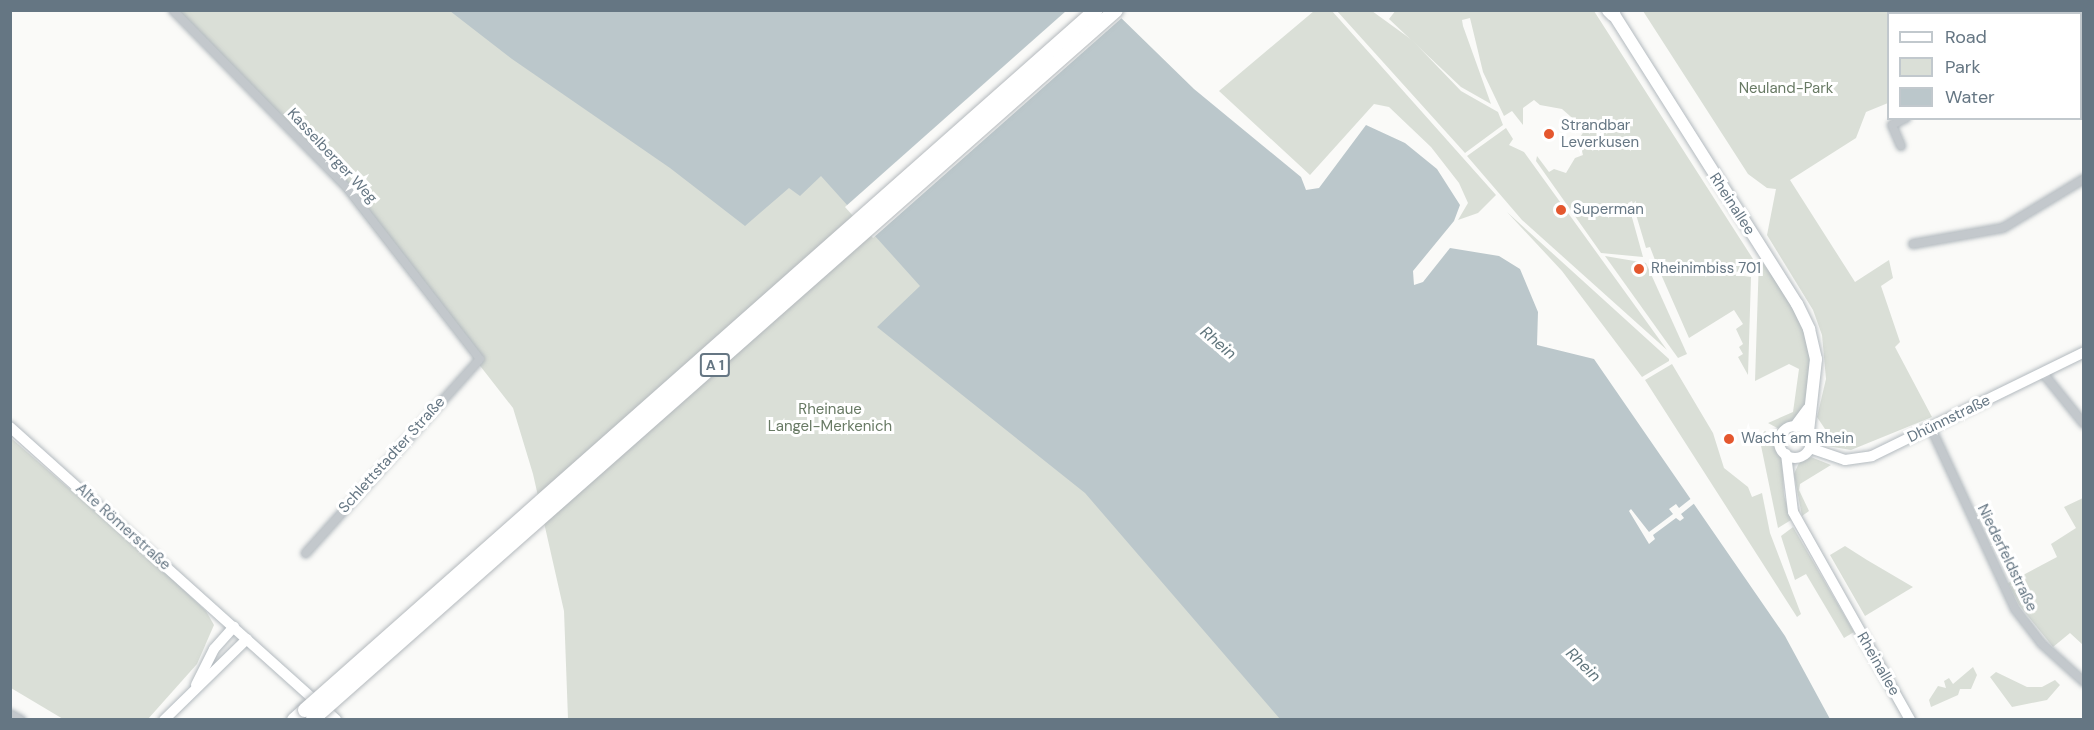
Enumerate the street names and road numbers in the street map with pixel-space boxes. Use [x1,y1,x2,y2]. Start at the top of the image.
street label: Kasselberger Weg [283,105,381,207]
street label: Rheinallee [1705,170,1759,238]
road number: A 1 [698,354,732,376]
street label: Dhünnstraße [1905,391,1993,447]
street label: Schlettstadter Straße [335,393,449,517]
street label: Alte Römerstraße [72,480,174,574]
street label: Niederfeldstraße [1973,501,2041,615]
street label: Rheinallee [1853,629,1903,699]

